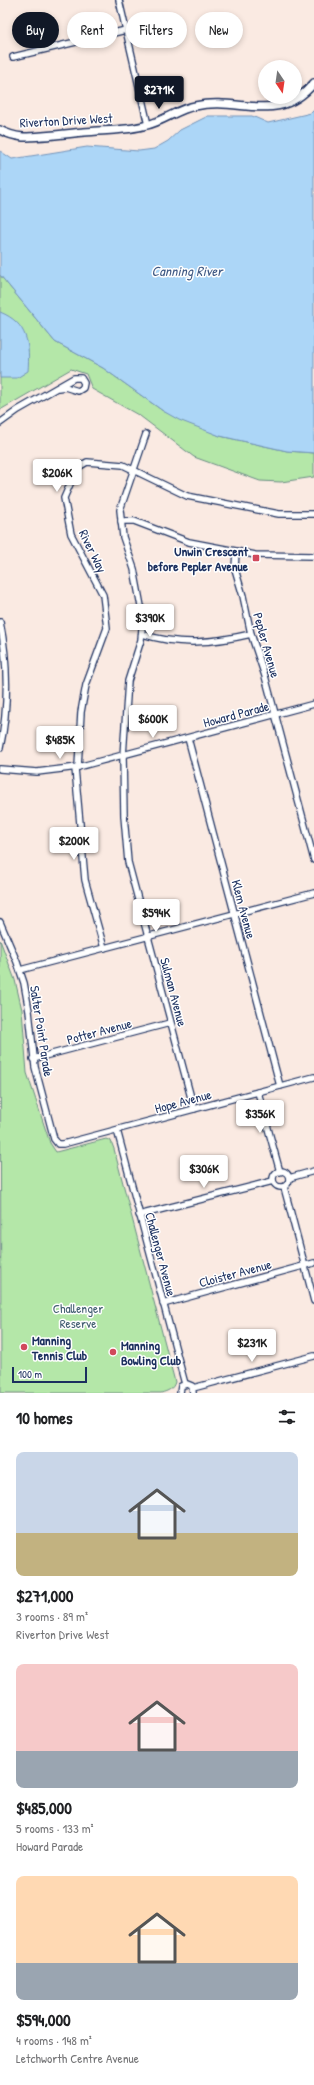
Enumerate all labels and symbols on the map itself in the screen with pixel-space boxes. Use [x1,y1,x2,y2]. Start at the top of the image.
north arrow [258,60,302,104]
pin: $271K [131,76,187,110]
street label: Riverton Drive West [19,109,113,131]
water label: Canning River [152,261,224,281]
pin: $206K [29,459,85,493]
street label: River Way [75,526,111,576]
place label: Unwin Crescent before Pepler Avenue [148,542,249,576]
marker: Unwin Crescent before Pepler Avenue [251,553,261,563]
pin: $390K [122,604,178,638]
street label: Pepler Avenue [249,611,285,679]
street label: Howard Parade [201,697,271,731]
pin: $600K [125,705,181,739]
pin: $485K [32,726,88,760]
pin: $200K [46,827,102,861]
street label: Klem Avenue [228,878,260,940]
pin: $594K [128,899,184,933]
street label: Sulman Avenue [156,956,192,1028]
street label: Salter Point Parade [26,984,58,1078]
street label: Potter Avenue [65,1014,133,1048]
street label: Hope Avenue [153,1085,213,1117]
pin: $356K [232,1100,288,1134]
pin: $306K [176,1155,232,1189]
street label: Challenger Avenue [141,1210,181,1298]
street label: Cloister Avenue [197,1255,273,1291]
park label: Challenger Reserve [53,1299,103,1332]
pin: $231K [224,1329,280,1363]
place label: Manning Tennis Club [31,1331,88,1364]
place label: Manning Bowling Club [121,1336,182,1370]
marker: Manning Tennis Club [19,1342,29,1352]
marker: Manning Bowling Club [108,1347,118,1357]
scale bar [12,1365,87,1384]

